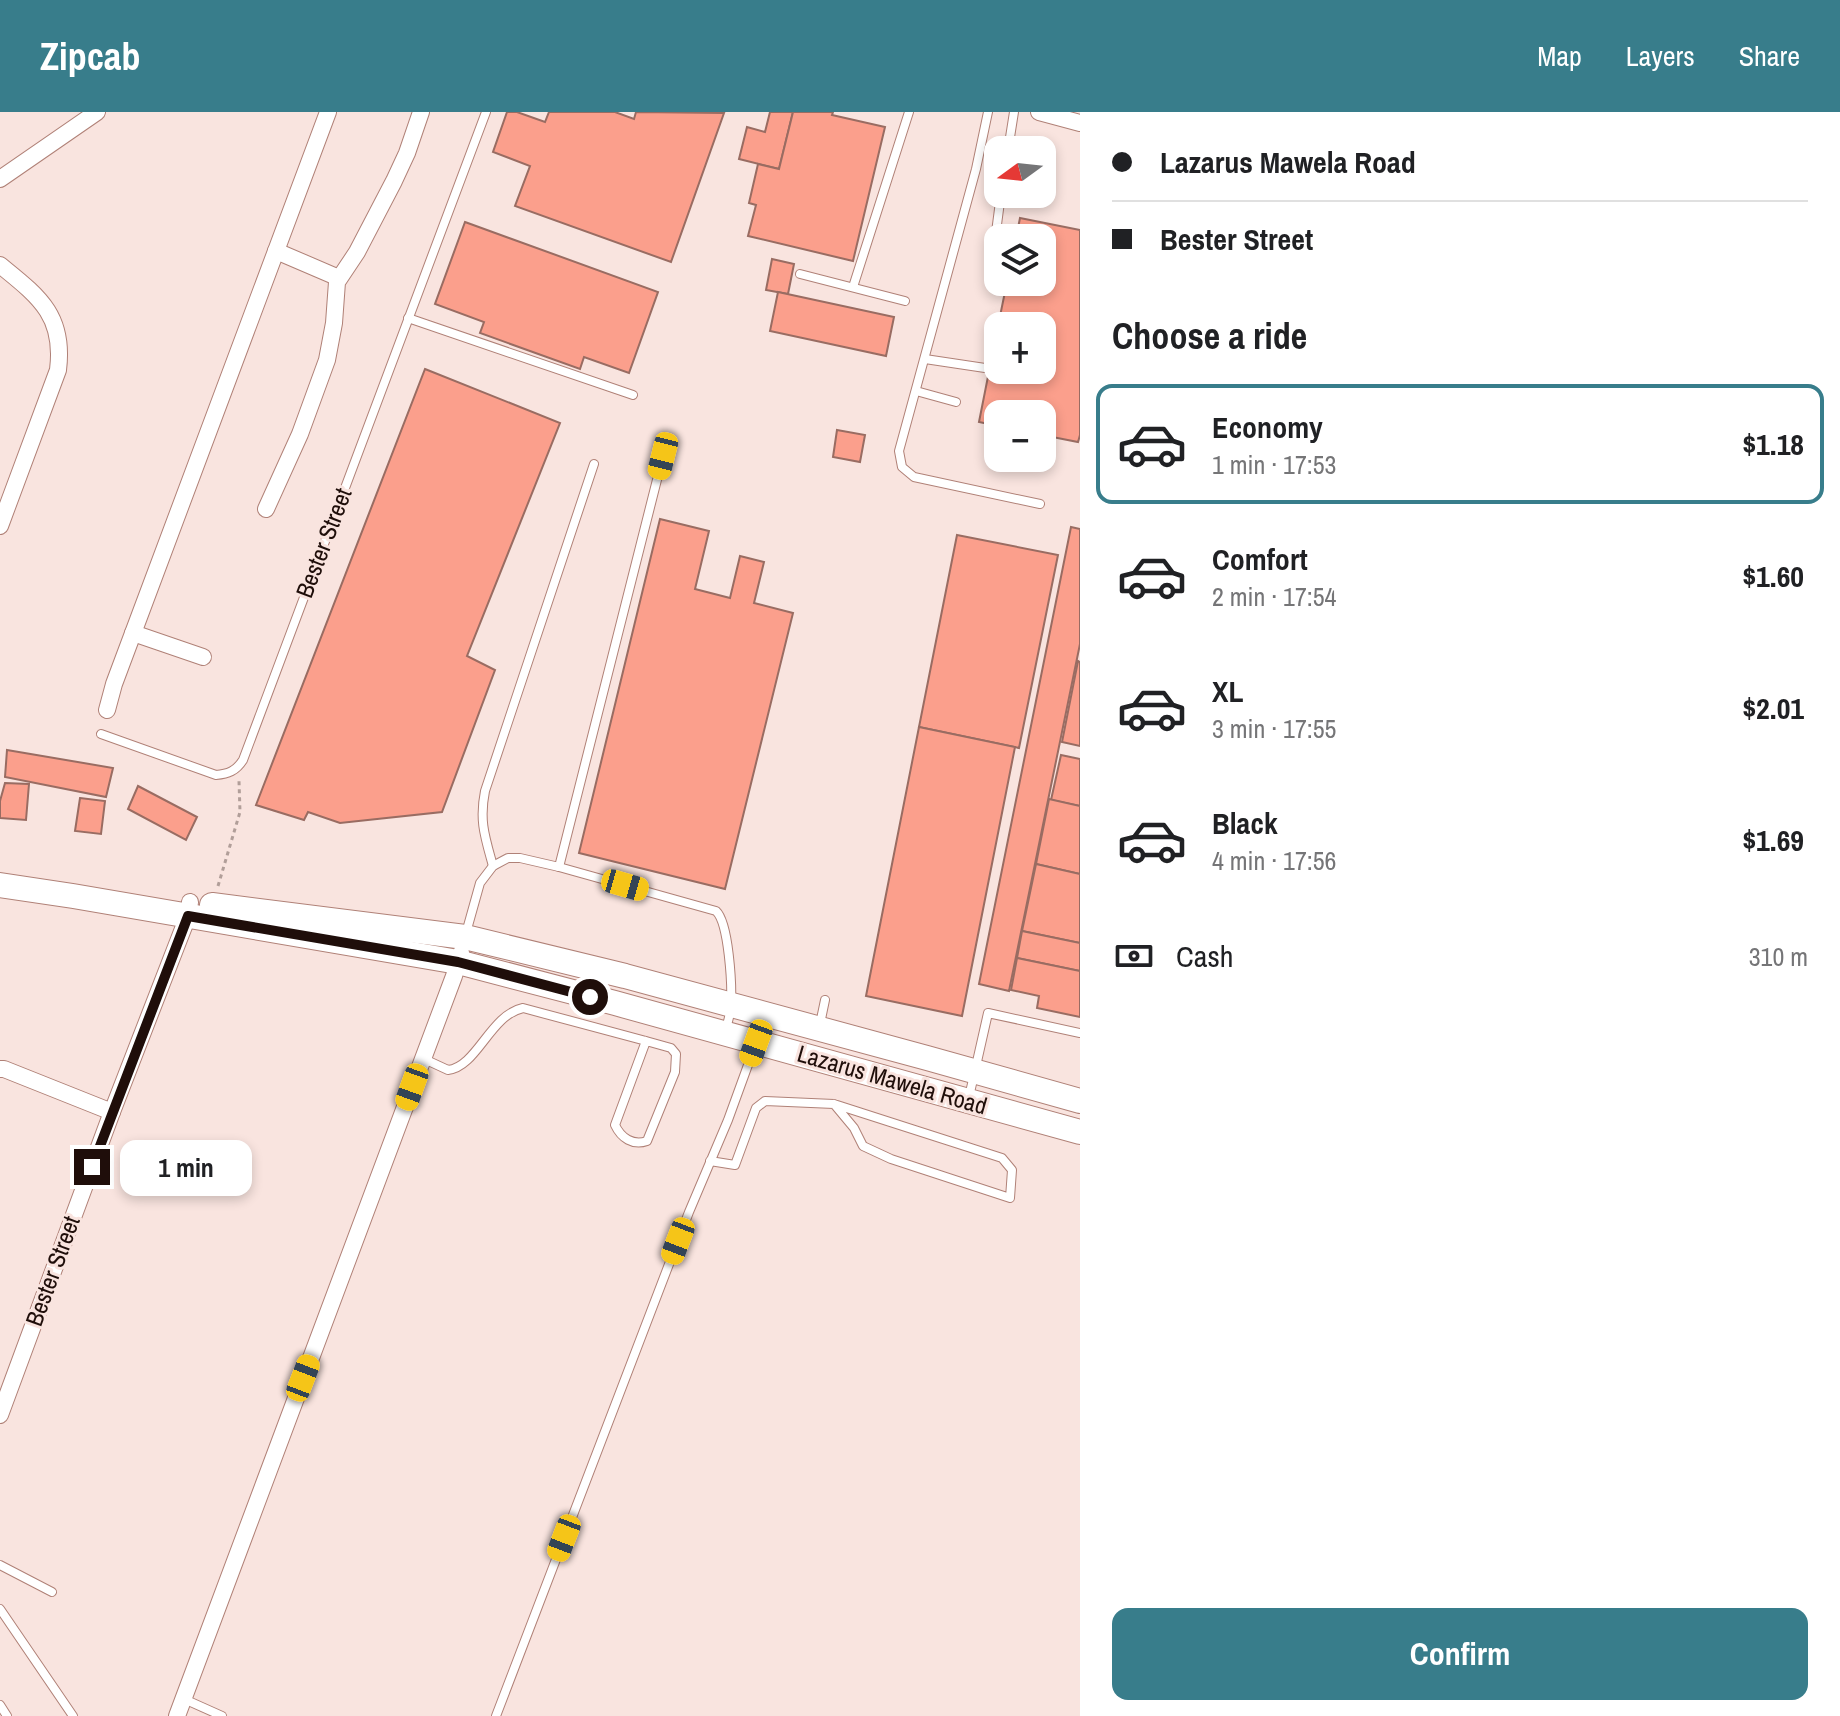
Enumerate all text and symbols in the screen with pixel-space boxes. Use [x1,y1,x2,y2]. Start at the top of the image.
text: Zipcab [40,31,140,82]
text: Map [1537,37,1582,75]
text: Layers [1626,37,1695,75]
text: Share [1739,37,1800,75]
north arrow [984,136,1056,208]
map controls [984,136,1056,472]
text: Lazarus Mawela Road [1160,142,1416,182]
text: Bester Street [1160,219,1313,259]
button: layers [984,224,1056,296]
button: + [984,312,1056,384]
text: Choose a ride [1112,312,1307,360]
button: − [984,400,1056,472]
text: Economy [1212,407,1323,447]
icon: car [1116,408,1188,480]
text: $1.18 [1742,424,1804,464]
car [646,430,680,482]
text: 1 min · 17:53 [1212,447,1336,482]
street label: Bester Street [288,483,359,602]
text: Comfort [1212,539,1308,579]
icon: car [1116,540,1188,612]
text: $1.60 [1742,556,1804,596]
text: 2 min · 17:54 [1212,579,1336,614]
text: XL [1212,671,1243,711]
icon: car [1116,672,1188,744]
text: $2.01 [1742,688,1804,728]
text: 3 min · 17:55 [1212,711,1336,746]
text: Black [1212,803,1278,843]
icon: car [1116,804,1188,876]
text: $1.69 [1742,820,1804,860]
text: 4 min · 17:56 [1212,843,1336,878]
car [599,867,651,903]
icon: cash [1112,934,1156,978]
text: Cash [1176,936,1233,976]
text: 310 m [1749,939,1808,974]
route start [572,979,608,1015]
car [737,1016,775,1070]
street label: Lazarus Mawela Road [794,1037,991,1121]
car [393,1060,431,1114]
callout: 1 min [120,1139,252,1195]
route end [74,1149,110,1185]
text: 1 min [158,1150,214,1185]
street label: Bester Street [17,1211,87,1330]
car [658,1214,698,1268]
car [283,1351,323,1405]
car [544,1511,584,1565]
button: Confirm [1112,1608,1808,1700]

